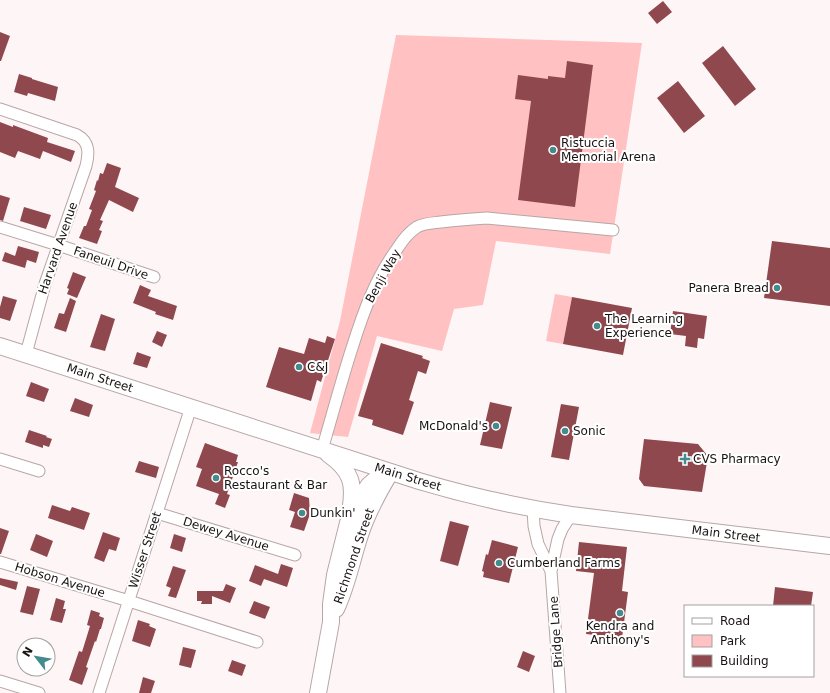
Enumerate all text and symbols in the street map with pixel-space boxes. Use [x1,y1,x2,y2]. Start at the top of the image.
place label: Ristuccia Memorial Arena [561,136,656,164]
marker: Ristuccia Memorial Arena [548,145,558,155]
street label: Harvard Avenue [36,200,80,296]
street label: Faneuil Drive [72,244,150,282]
street label: Benji Way [363,247,403,305]
place label: Panera Bread [689,281,769,295]
marker: Panera Bread [772,283,782,293]
place label: The Learning Experience [604,312,683,340]
marker: The Learning Experience [592,321,602,331]
place label: C&J [307,360,328,374]
street label: Main Street [65,361,135,395]
marker: C&J [294,362,304,372]
place label: McDonald's [419,419,488,433]
marker: McDonald's [491,421,501,431]
place label: Sonic [573,424,606,438]
marker: Sonic [560,426,570,436]
place label: CVS Pharmacy [693,452,781,466]
marker: CVS Pharmacy [680,454,690,464]
street label: Main Street [373,460,443,494]
place label: Rocco's Restaurant & Bar [224,464,327,492]
marker: Rocco's Restaurant & Bar [211,473,221,483]
place label: Dunkin' [310,506,356,520]
street label: Richmond Street [331,506,377,606]
marker: Dunkin' [297,508,307,518]
street label: Wisser Street [126,510,164,590]
street label: Dewey Avenue [181,514,271,554]
street label: Main Street [691,523,761,545]
place label: Cumberland Farms [507,556,620,570]
marker: Cumberland Farms [494,558,504,568]
street label: Hobson Avenue [13,560,107,600]
street label: Bridge Lane [547,596,565,668]
legend [684,605,814,677]
marker: Kendra and Anthony's [615,608,625,618]
text: Road [720,614,750,628]
place label: Kendra and Anthony's [586,619,654,647]
text: Park [720,634,746,648]
north arrow [16,637,56,677]
text: N [20,645,36,659]
text: Building [720,654,769,668]

